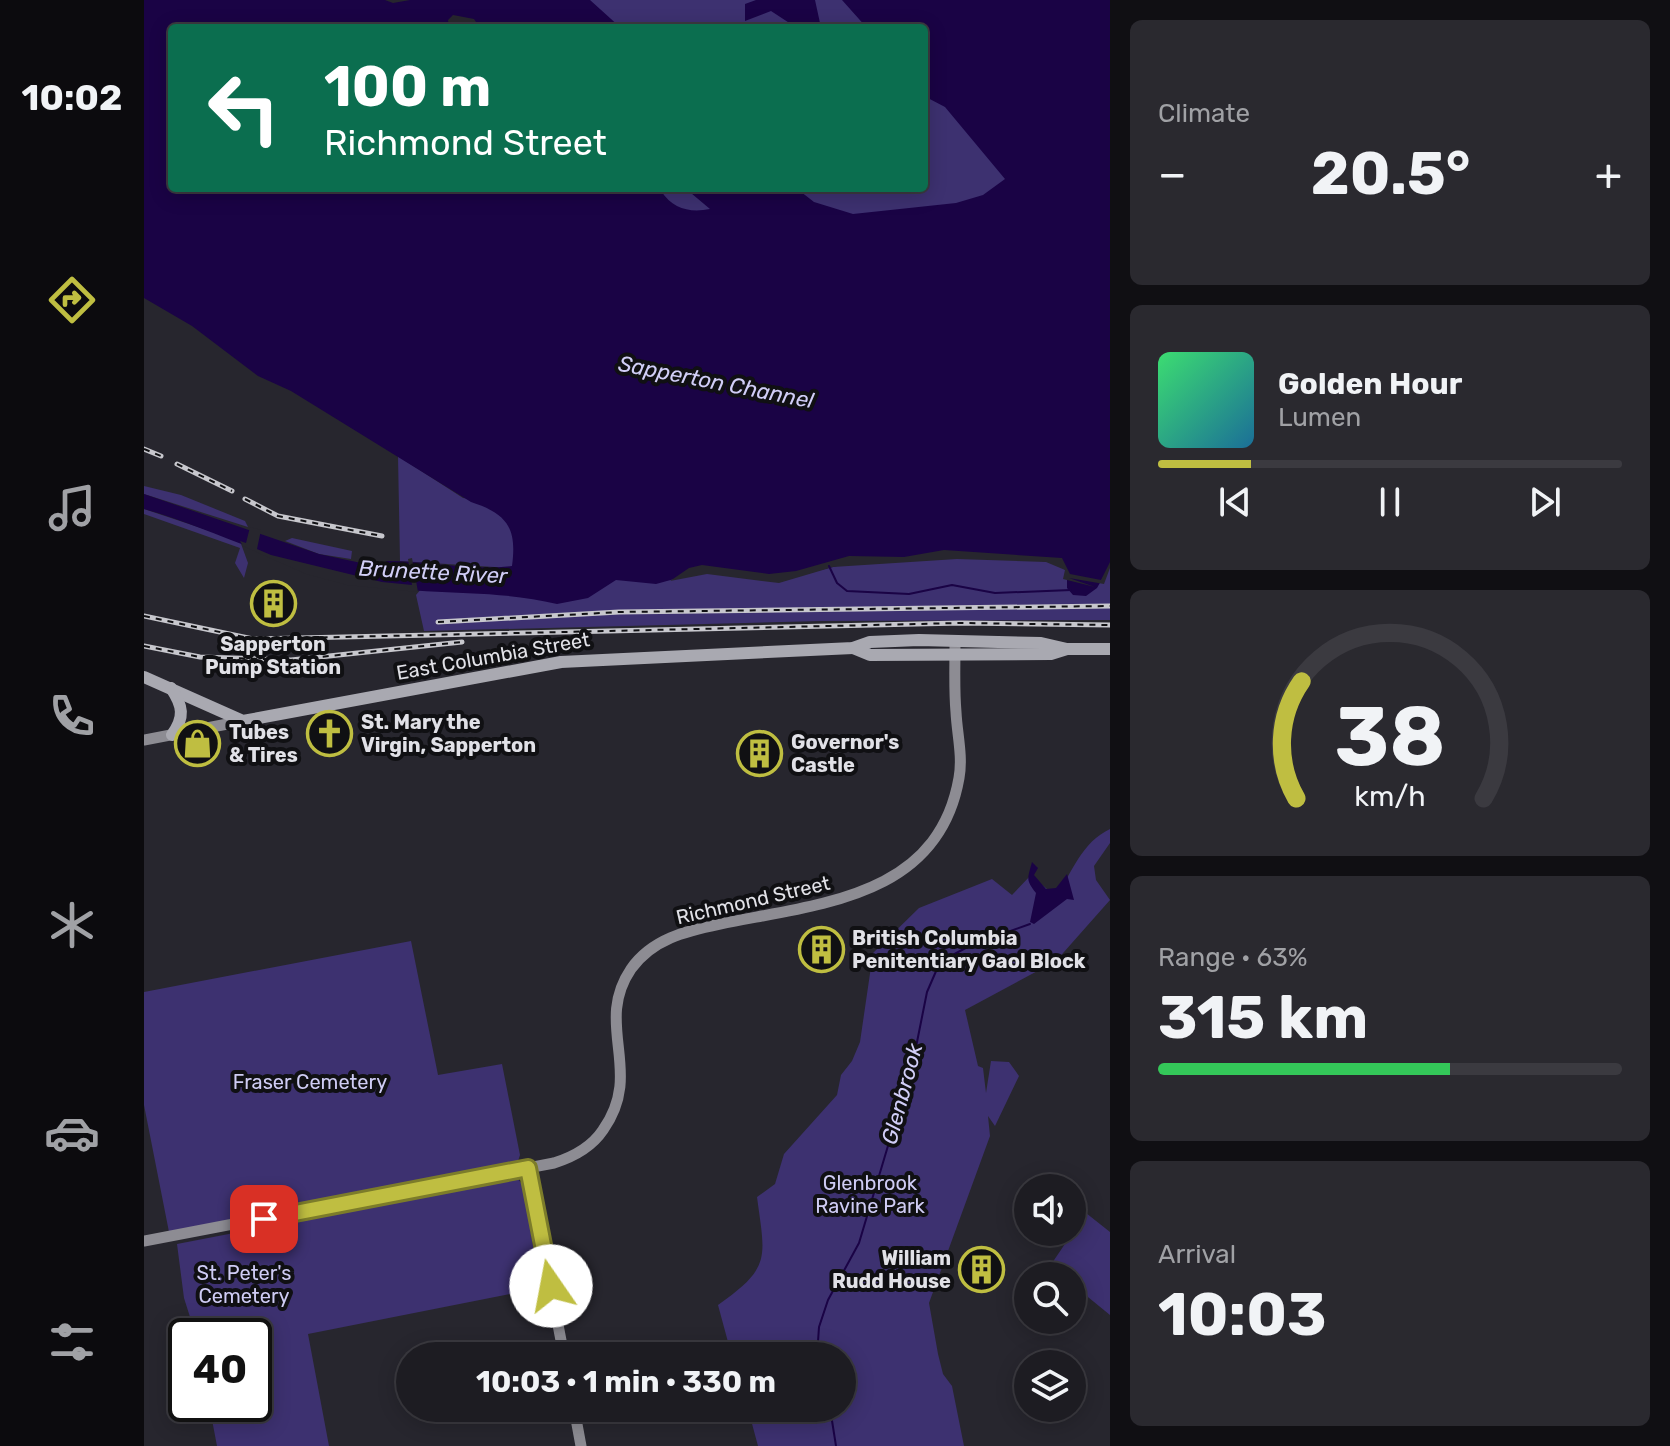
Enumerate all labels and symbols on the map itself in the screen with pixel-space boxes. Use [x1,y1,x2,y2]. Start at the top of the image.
water label: Sapperton Channel [616,350,817,414]
water label: Brunette River [358,555,510,589]
building icon: Sapperton Pump Station [249,580,297,628]
street label: East Columbia Street [394,627,592,685]
place label: Sapperton Pump Station [205,632,341,679]
church icon: St. Mary the Virgin, Sapperton [306,710,354,758]
place label: St. Mary the Virgin, Sapperton [361,710,536,757]
shop icon: Tubes & Tires [174,720,222,768]
place label: Tubes & Tires [229,720,298,767]
building icon: Governor's Castle [736,730,784,778]
place label: Governor's Castle [791,730,899,777]
street label: Richmond Street [674,871,832,929]
building icon: British Columbia Penitentiary Gaol Block [797,926,845,974]
place label: British Columbia Penitentiary Gaol Block [852,926,1086,973]
water label: Glenbrook [876,1040,929,1148]
park label: Fraser Cemetery [233,1070,387,1094]
park label: Glenbrook Ravine Park [815,1171,926,1218]
pin [230,1185,298,1253]
position arrow [509,1244,593,1328]
building icon: William Rudd House [958,1245,1006,1293]
place label: William Rudd House [832,1246,951,1293]
park label: St. Peter's Cemetery [197,1261,291,1308]
speed limit sign: 40 [168,1318,272,1422]

